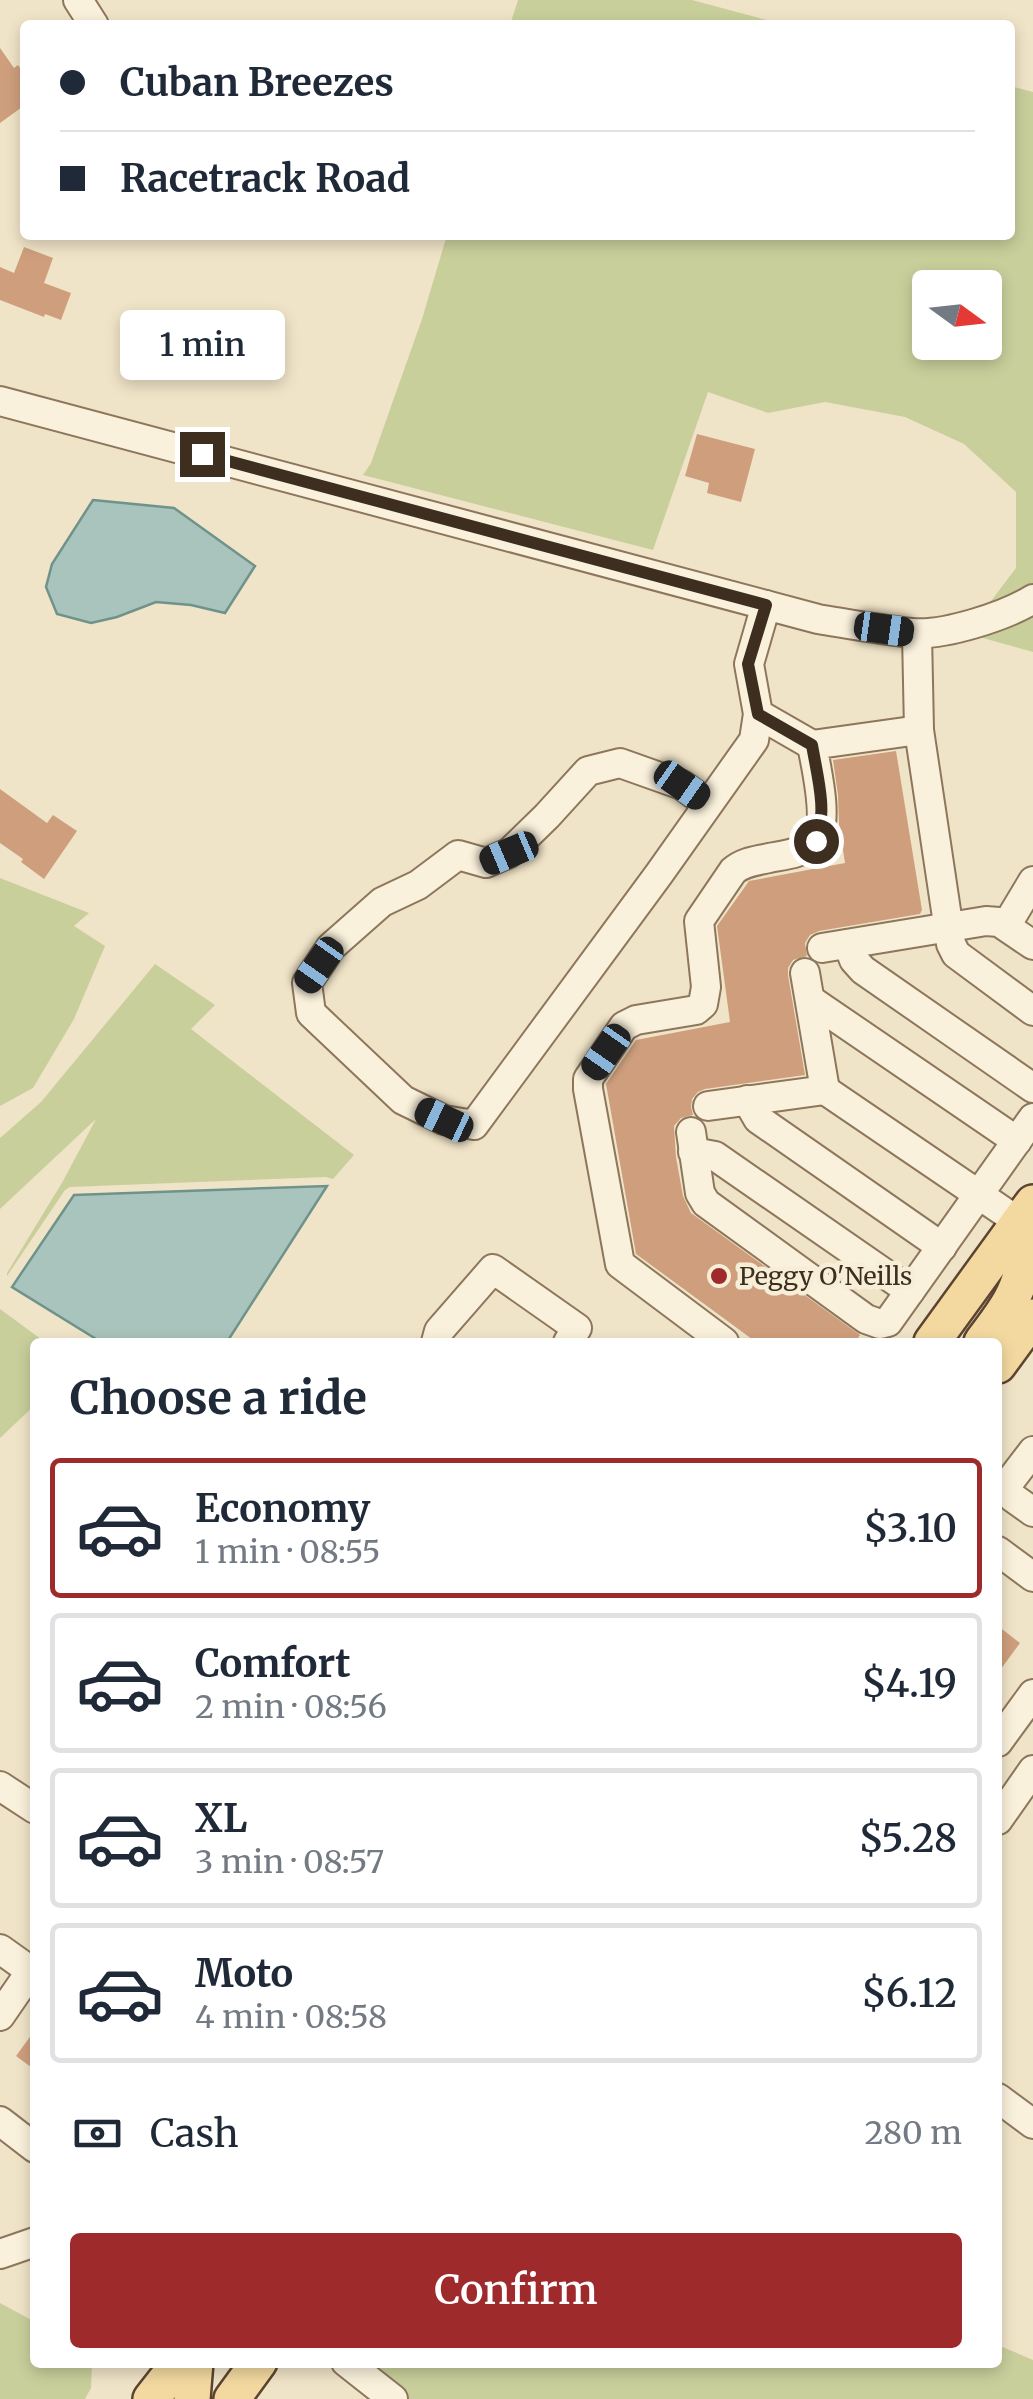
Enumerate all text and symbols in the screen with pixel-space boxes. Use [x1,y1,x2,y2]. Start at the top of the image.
text: Cuban Breezes [120,59,394,106]
text: Racetrack Road [120,155,410,202]
north arrow [912,270,1002,360]
map controls [912,270,1002,360]
callout: 1 min [120,309,284,379]
text: 1 min [159,325,246,365]
route end [180,432,225,477]
car [852,610,916,648]
car [649,756,715,814]
route start [794,819,839,864]
car [476,827,542,879]
car [290,932,348,998]
car [577,1019,635,1085]
car [410,1094,478,1146]
place label: Peggy O'Neills [739,1260,912,1292]
marker: Peggy O'Neills [708,1265,730,1287]
text: Choose a ride [70,1370,367,1426]
icon: car [75,1483,165,1573]
text: Economy [195,1485,370,1532]
text: $3.10 [863,1505,957,1552]
text: 1 min · 08:55 [195,1532,380,1572]
icon: car [75,1638,165,1728]
text: Comfort [195,1640,351,1687]
text: $4.19 [861,1660,957,1707]
text: 2 min · 08:56 [195,1687,387,1727]
icon: car [75,1793,165,1883]
text: XL [195,1795,247,1842]
text: $5.28 [858,1815,957,1862]
text: 3 min · 08:57 [195,1842,384,1882]
icon: car [75,1948,165,2038]
text: Moto [195,1950,293,1997]
text: $6.12 [861,1970,957,2017]
text: 4 min · 08:58 [195,1997,387,2037]
icon: cash [70,2106,125,2161]
text: Cash [150,2110,239,2157]
text: 280 m [864,2113,962,2153]
button: Confirm [70,2233,962,2348]

